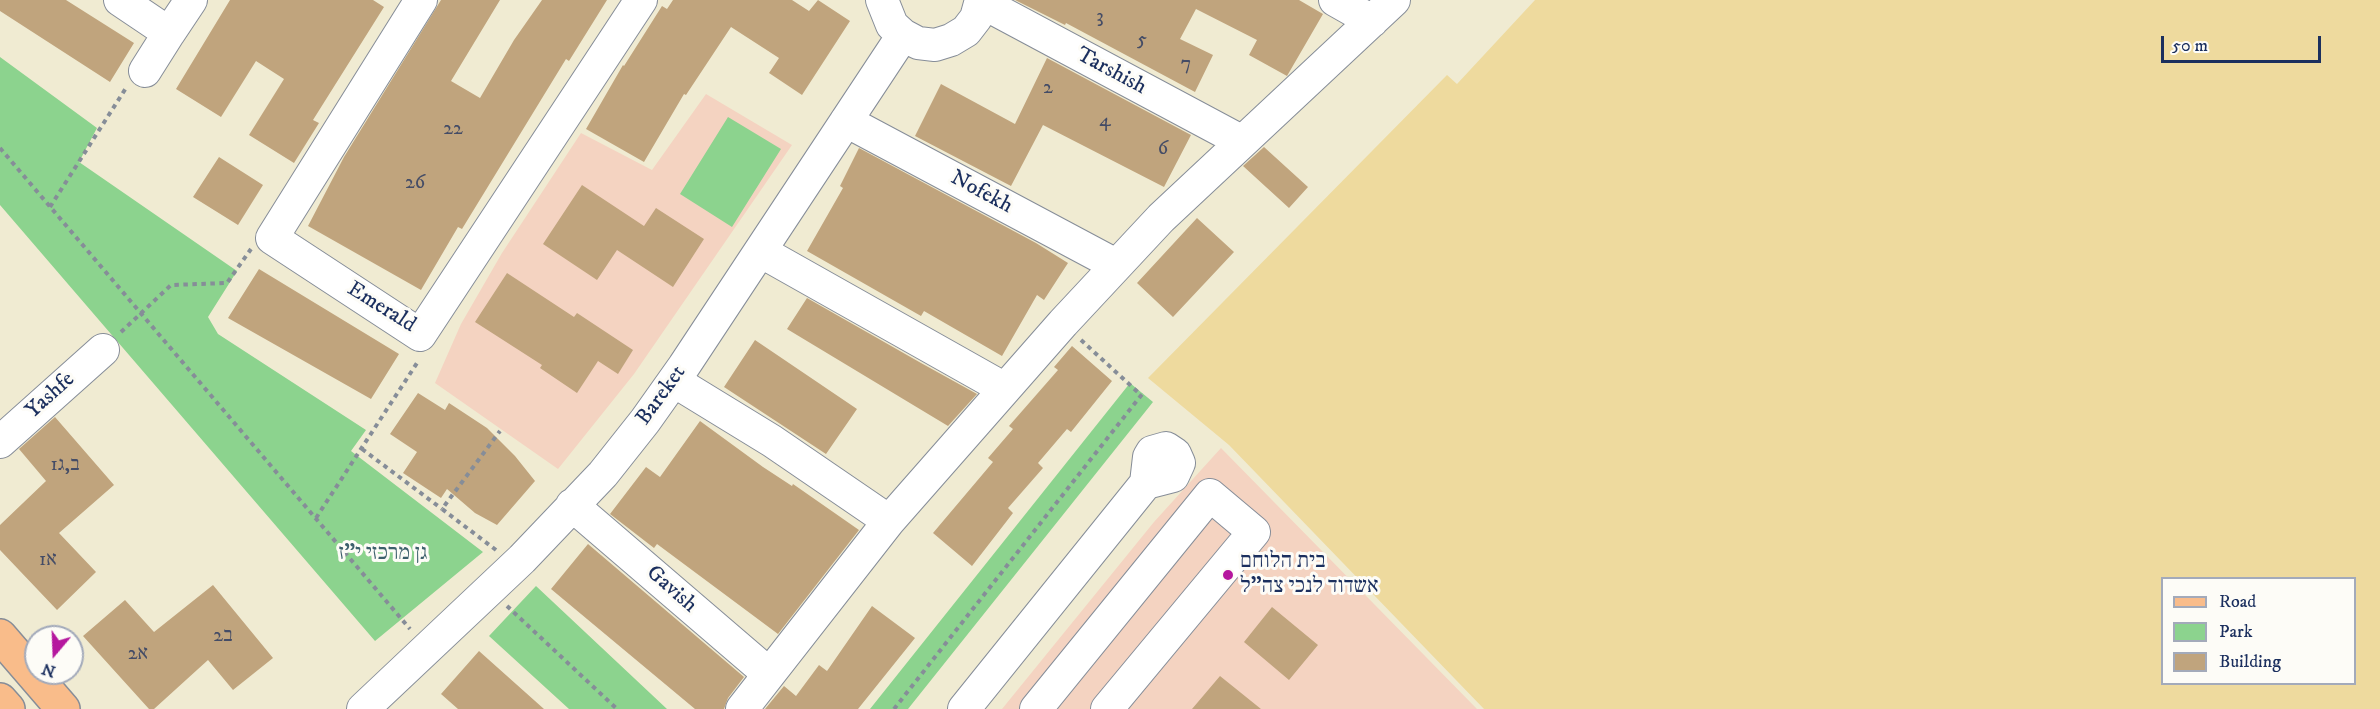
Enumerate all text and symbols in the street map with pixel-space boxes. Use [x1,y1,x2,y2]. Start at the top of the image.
house number: 3 [1096,6,1104,30]
scale bar [2164,24,2324,62]
house number: 5 [1137,29,1147,53]
text: 50 m [2172,35,2208,57]
street label: Tarshish [1071,43,1151,101]
house number: 7 [1181,53,1191,77]
house number: 2 [1043,77,1053,101]
house number: 4 [1099,110,1111,134]
house number: 22 [443,118,463,142]
house number: 6 [1158,138,1168,162]
street label: Nofekh [945,166,1017,220]
house number: 26 [405,172,425,196]
street label: Emerald [342,277,420,339]
street label: Bareket [632,361,692,431]
street label: Yashfe [21,367,81,425]
house number: 1ב,ג [50,454,80,478]
park label: גן מרכזי י"ז [339,541,427,567]
house number: 1א [39,549,57,573]
place label: בית הלוחם אשדוד לנכי צה"ל [1240,549,1379,600]
street label: Gavish [640,561,702,619]
marker: בית הלוחם אשדוד לנכי צה"ל [1221,568,1235,582]
legend [2161,577,2356,685]
text: Road [2219,591,2256,613]
text: Park [2219,621,2253,643]
north arrow [24,625,84,685]
house number: 2ב [213,625,233,649]
house number: 2א [128,643,148,667]
text: Building [2219,651,2281,673]
text: N [39,659,58,682]

